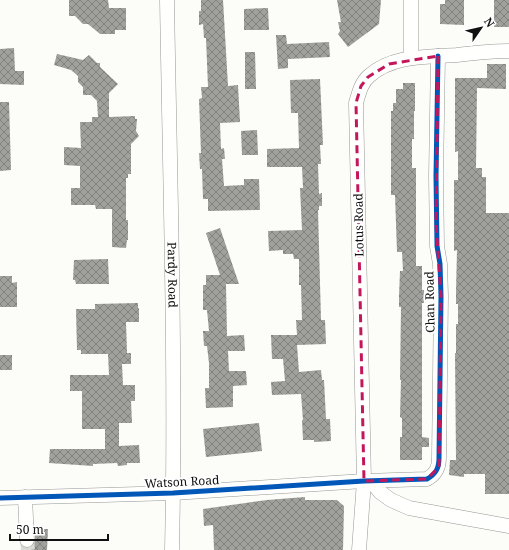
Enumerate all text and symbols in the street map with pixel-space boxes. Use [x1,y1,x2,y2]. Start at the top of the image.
north arrow [461,8,501,48]
text: N [481,14,499,30]
street label: Lotus Road [349,192,368,257]
street label: Pardy Road [164,242,182,309]
street label: Chan Road [420,270,439,333]
street label: Watson Road [144,471,220,492]
scale bar [10,516,108,542]
text: 50 m [16,521,44,538]

